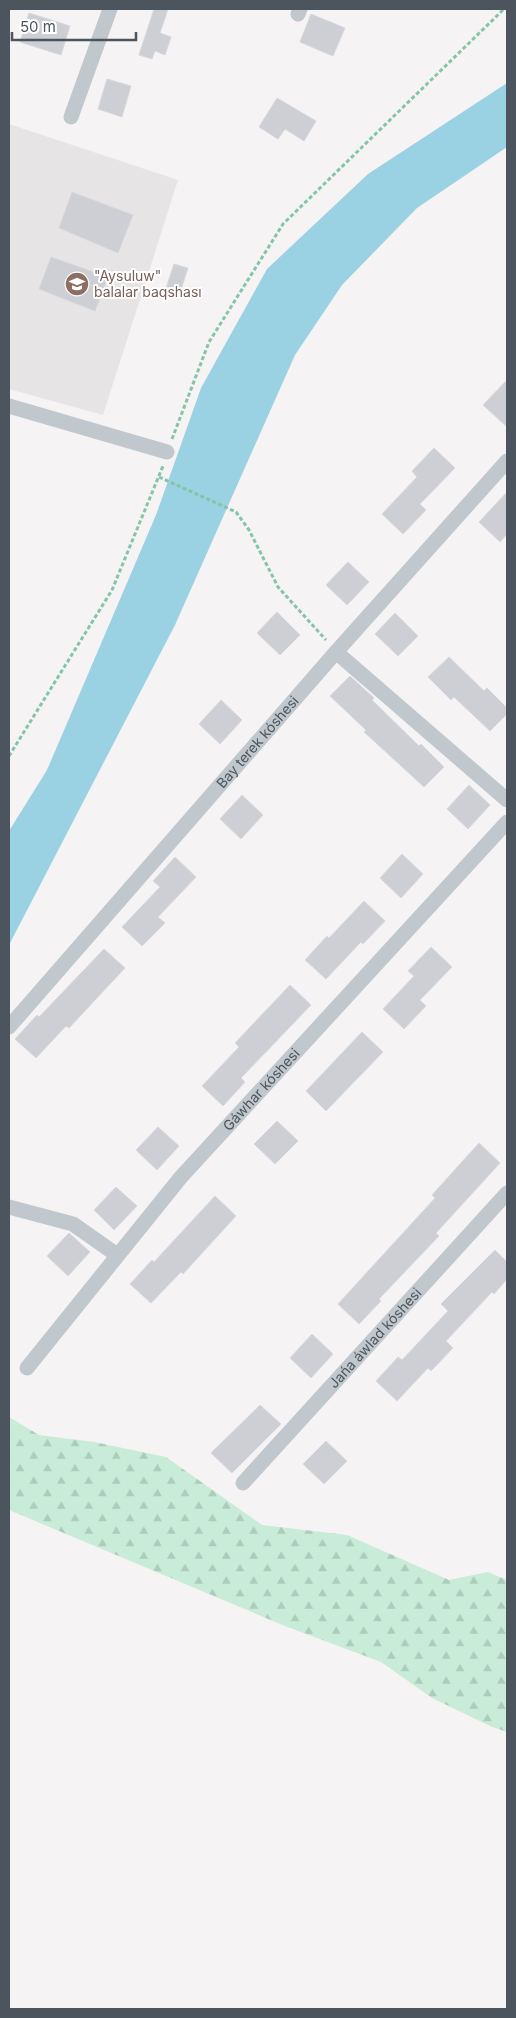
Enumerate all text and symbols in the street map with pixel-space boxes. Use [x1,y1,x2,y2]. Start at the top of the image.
scale bar [12,10,136,42]
text: 50 m [20,17,56,36]
place label: "Aysuluw" balalar baqshası [94,267,202,300]
school or university icon: "Aysuluw" balalar baqshası [64,271,90,297]
street label: Bay terek kóshesi [212,692,302,791]
street label: Gáwhar kóshesi [219,1045,303,1134]
street label: Jańa áwlad kóshesi [325,1284,424,1391]

